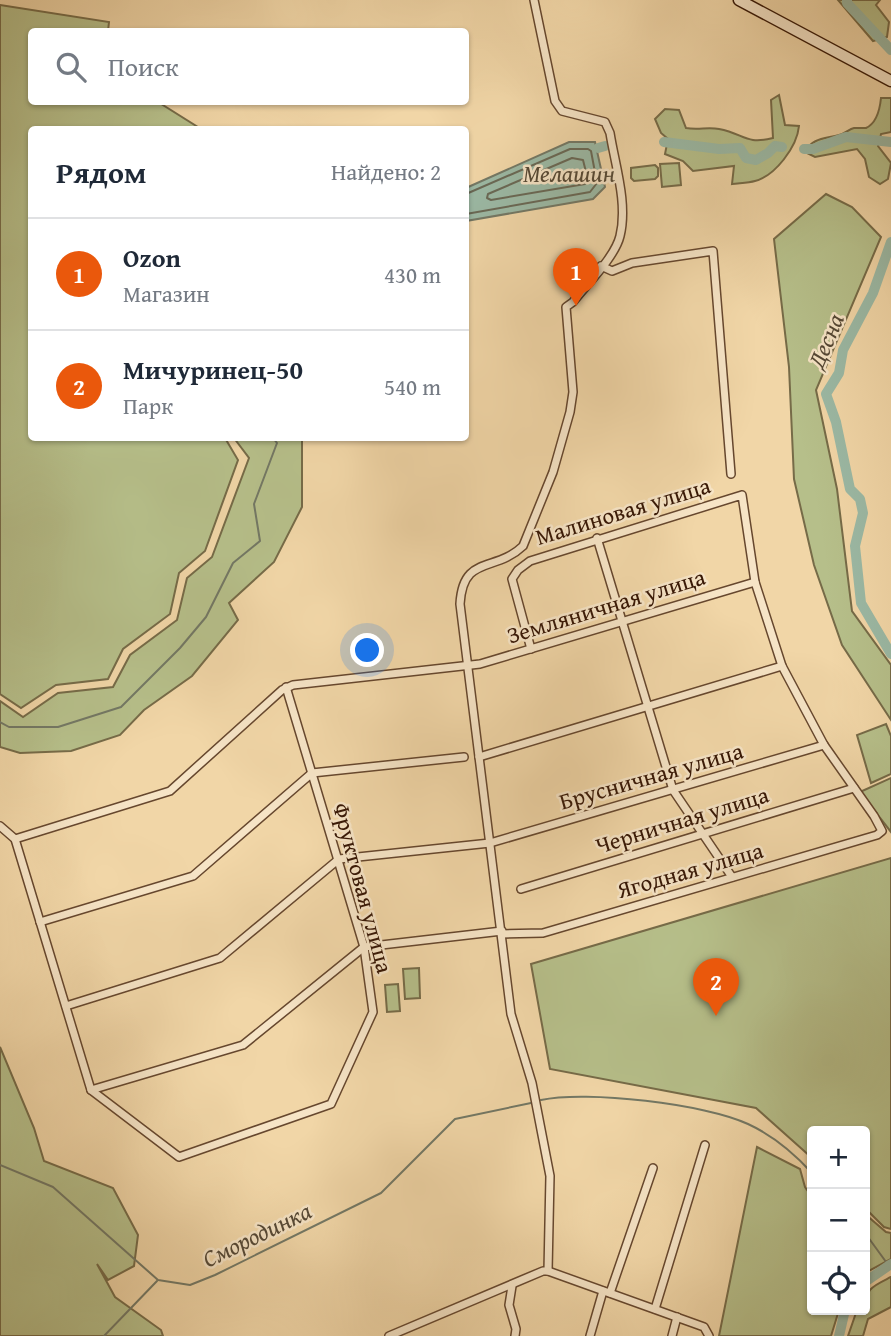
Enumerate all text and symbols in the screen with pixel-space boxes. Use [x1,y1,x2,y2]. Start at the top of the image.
search box [28,28,469,105]
text: Поиск [108,47,179,86]
icon: search [52,48,90,86]
text: Рядом [56,150,147,194]
text: Найдено: 2 [331,155,441,188]
water label: Мелашин [523,156,615,191]
text: Ozon [123,238,181,277]
pin: 1 [553,248,599,306]
text: 1 [73,258,85,291]
text: 430 m [384,258,441,291]
text: Магазин [123,277,210,310]
water label: Десна [798,308,853,375]
text: Мичуринец-50 [123,350,303,389]
text: 2 [73,370,85,403]
text: 540 m [384,370,441,403]
text: Парк [123,389,173,422]
street label: Малиновая улица [531,468,714,553]
street label: Земляничная улица [503,560,709,651]
your location [350,633,384,667]
street label: Брусничная улица [555,733,747,818]
street label: Черничная улица [591,777,773,862]
street label: Фруктовая улица [325,799,402,977]
street label: Ягодная улица [612,833,767,906]
pin: 2 [693,958,739,1016]
map controls [807,1126,870,1315]
button: + [807,1126,870,1189]
button: − [807,1189,870,1252]
water label: Смородинка [196,1193,317,1276]
button: locate [807,1252,870,1315]

